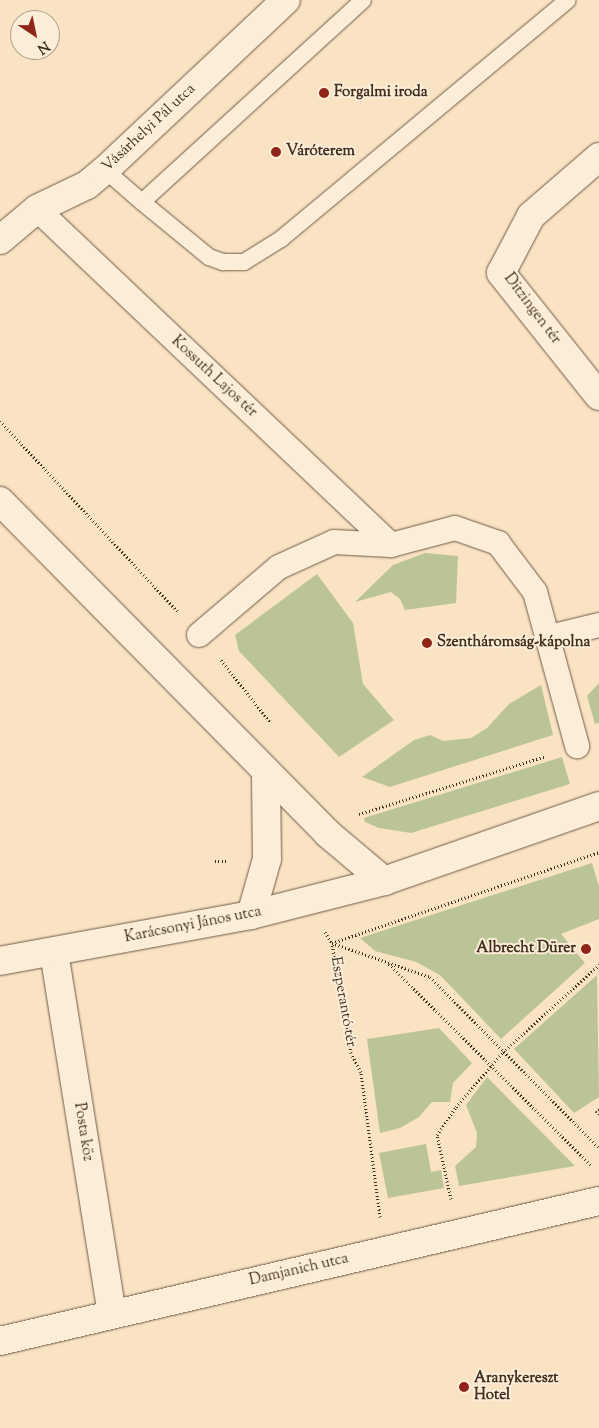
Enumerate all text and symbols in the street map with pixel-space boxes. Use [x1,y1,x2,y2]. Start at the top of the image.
north arrow [10,10,60,60]
text: N [33,35,53,58]
street label: Vásárhelyi Pál utca [99,80,199,176]
place label: Forgalmi iroda [334,84,428,102]
marker: Forgalmi iroda [318,87,330,99]
place label: Váróterem [286,143,355,161]
marker: Váróterem [270,146,282,158]
street label: Ditzingen tér [500,270,564,348]
street label: Kossuth Lajos tér [167,333,261,421]
place label: Szentháromság-kápolna [437,634,590,652]
marker: Szentháromság-kápolna [421,637,433,649]
street label: Karácsonyi János utca [123,903,263,947]
place label: Albrecht Dürer [476,940,576,958]
marker: Albrecht Dürer [580,943,592,955]
street label: Eszperantó tér [326,955,360,1049]
street label: Posta köz [70,1101,96,1163]
street label: Damjanich utca [248,1250,350,1290]
place label: Aranykereszt Hotel [474,1369,558,1404]
marker: Aranykereszt Hotel [458,1381,470,1393]

